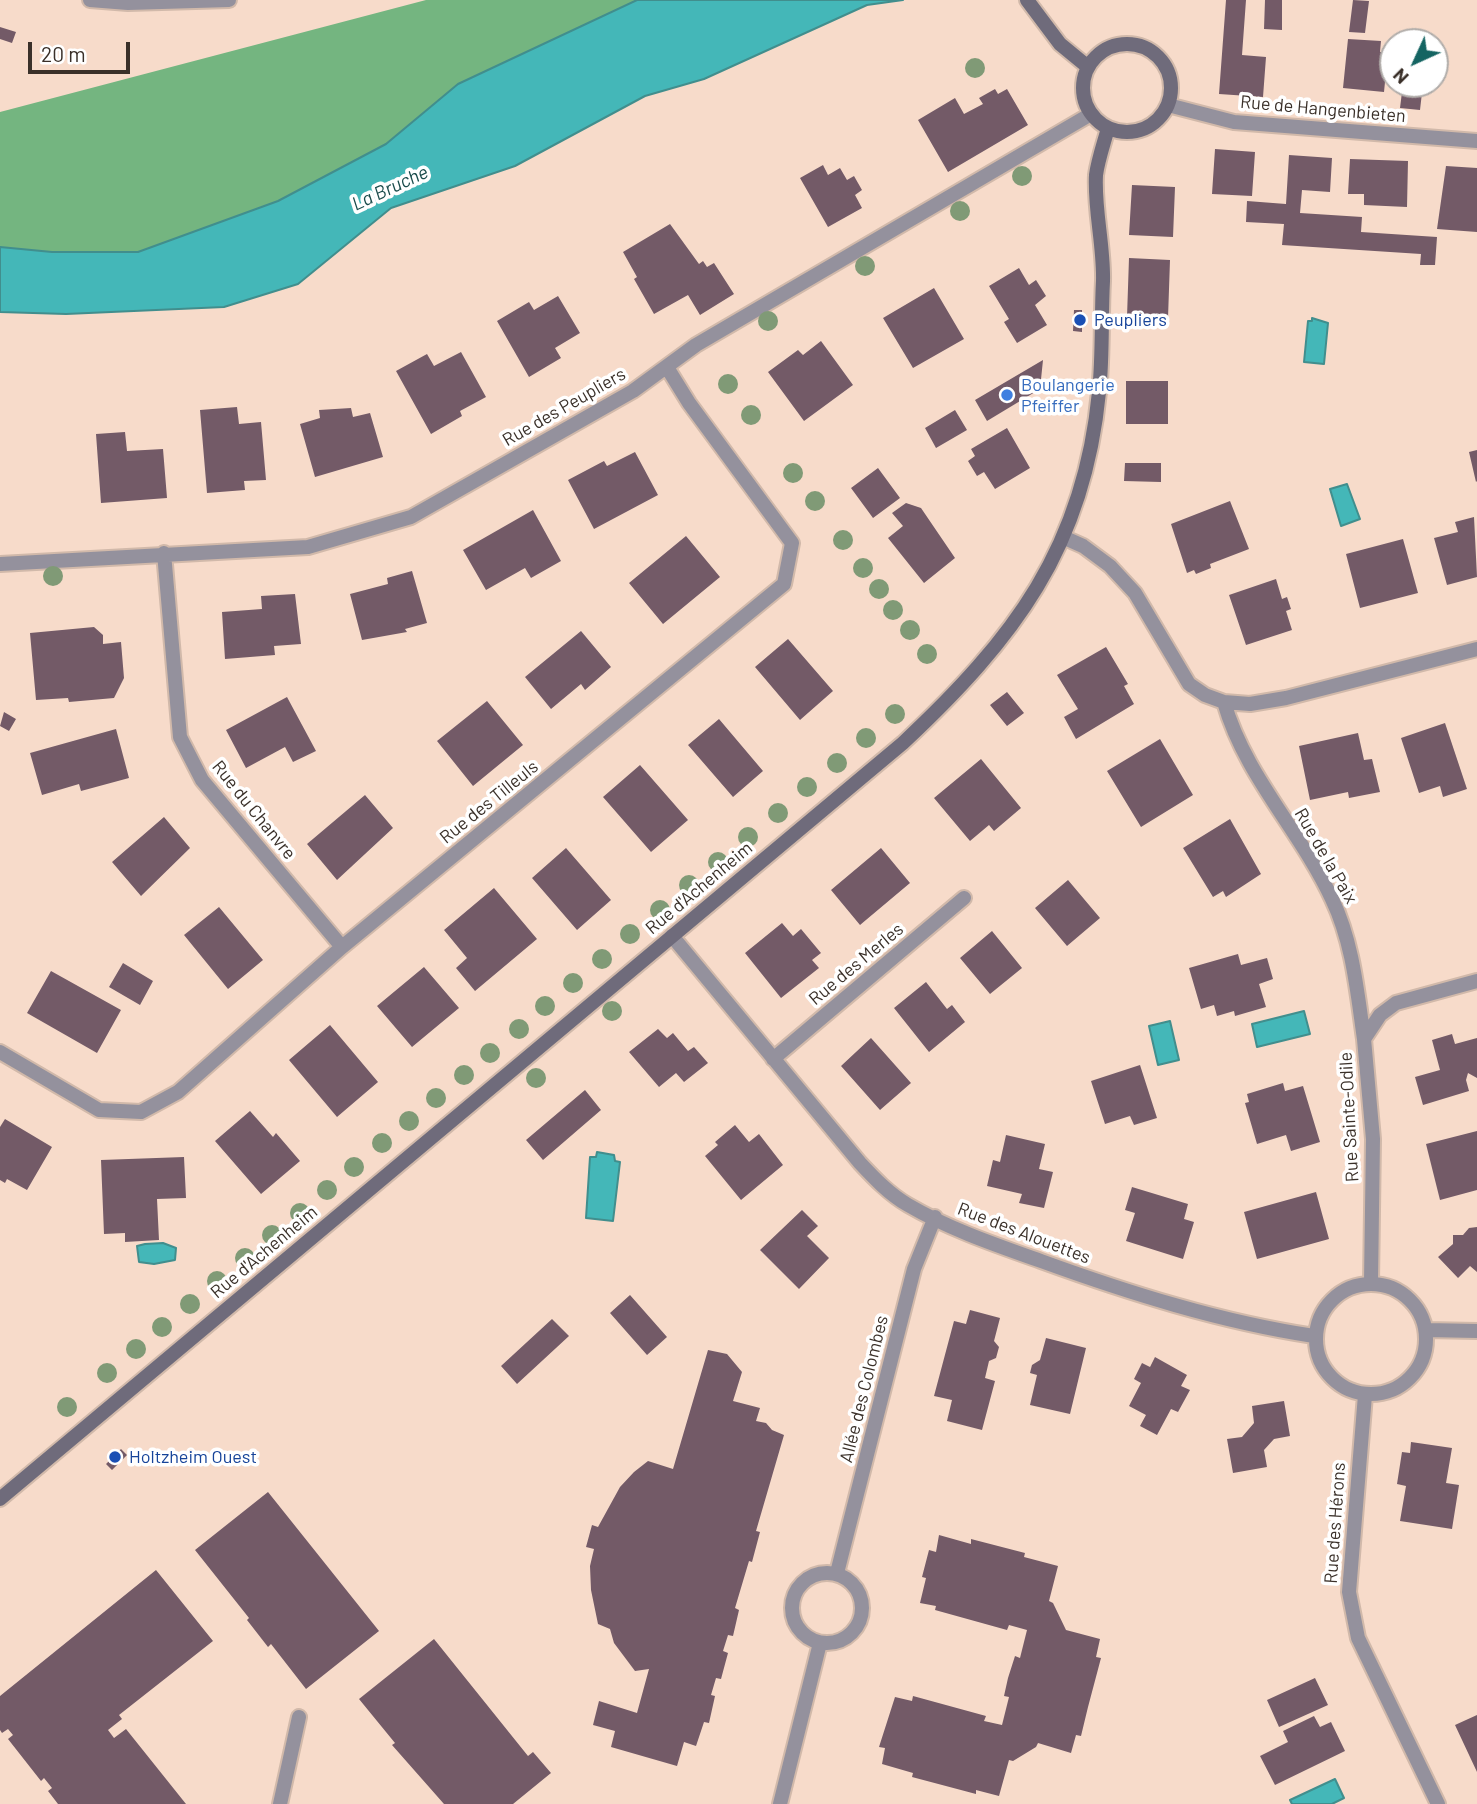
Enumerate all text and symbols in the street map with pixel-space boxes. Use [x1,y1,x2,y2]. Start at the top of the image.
scale bar [32,28,133,72]
north arrow [1379,28,1449,98]
text: 20 m [41,41,86,66]
text: N [1388,64,1413,89]
street label: Rue de Hangenbieten [1239,91,1407,127]
water label: La Bruche [348,160,432,216]
place label: Peupliers [1094,309,1167,331]
marker: Peupliers [1072,312,1088,328]
street label: Rue des Peupliers [499,363,629,451]
place label: Boulangerie Pfeiffer [1021,374,1115,416]
marker: Boulangerie Pfeiffer [999,387,1015,403]
street label: Rue du Chanvre [208,756,300,864]
street label: Rue des Tilleuls [435,756,543,848]
street label: Rue de la Paix [1290,804,1362,908]
street label: Rue d'Achenheim [641,837,757,939]
street label: Rue des Merles [804,918,908,1010]
street label: Rue Sainte-Odile [1335,1051,1363,1183]
street label: Rue des Alouettes [955,1198,1093,1268]
street label: Rue d'Achenheim [206,1201,322,1303]
street label: Allée des Colombes [835,1313,893,1465]
place label: Holtzheim Ouest [129,1446,257,1468]
marker: Holtzheim Ouest [107,1449,123,1465]
street label: Rue des Hérons [1320,1462,1350,1584]

